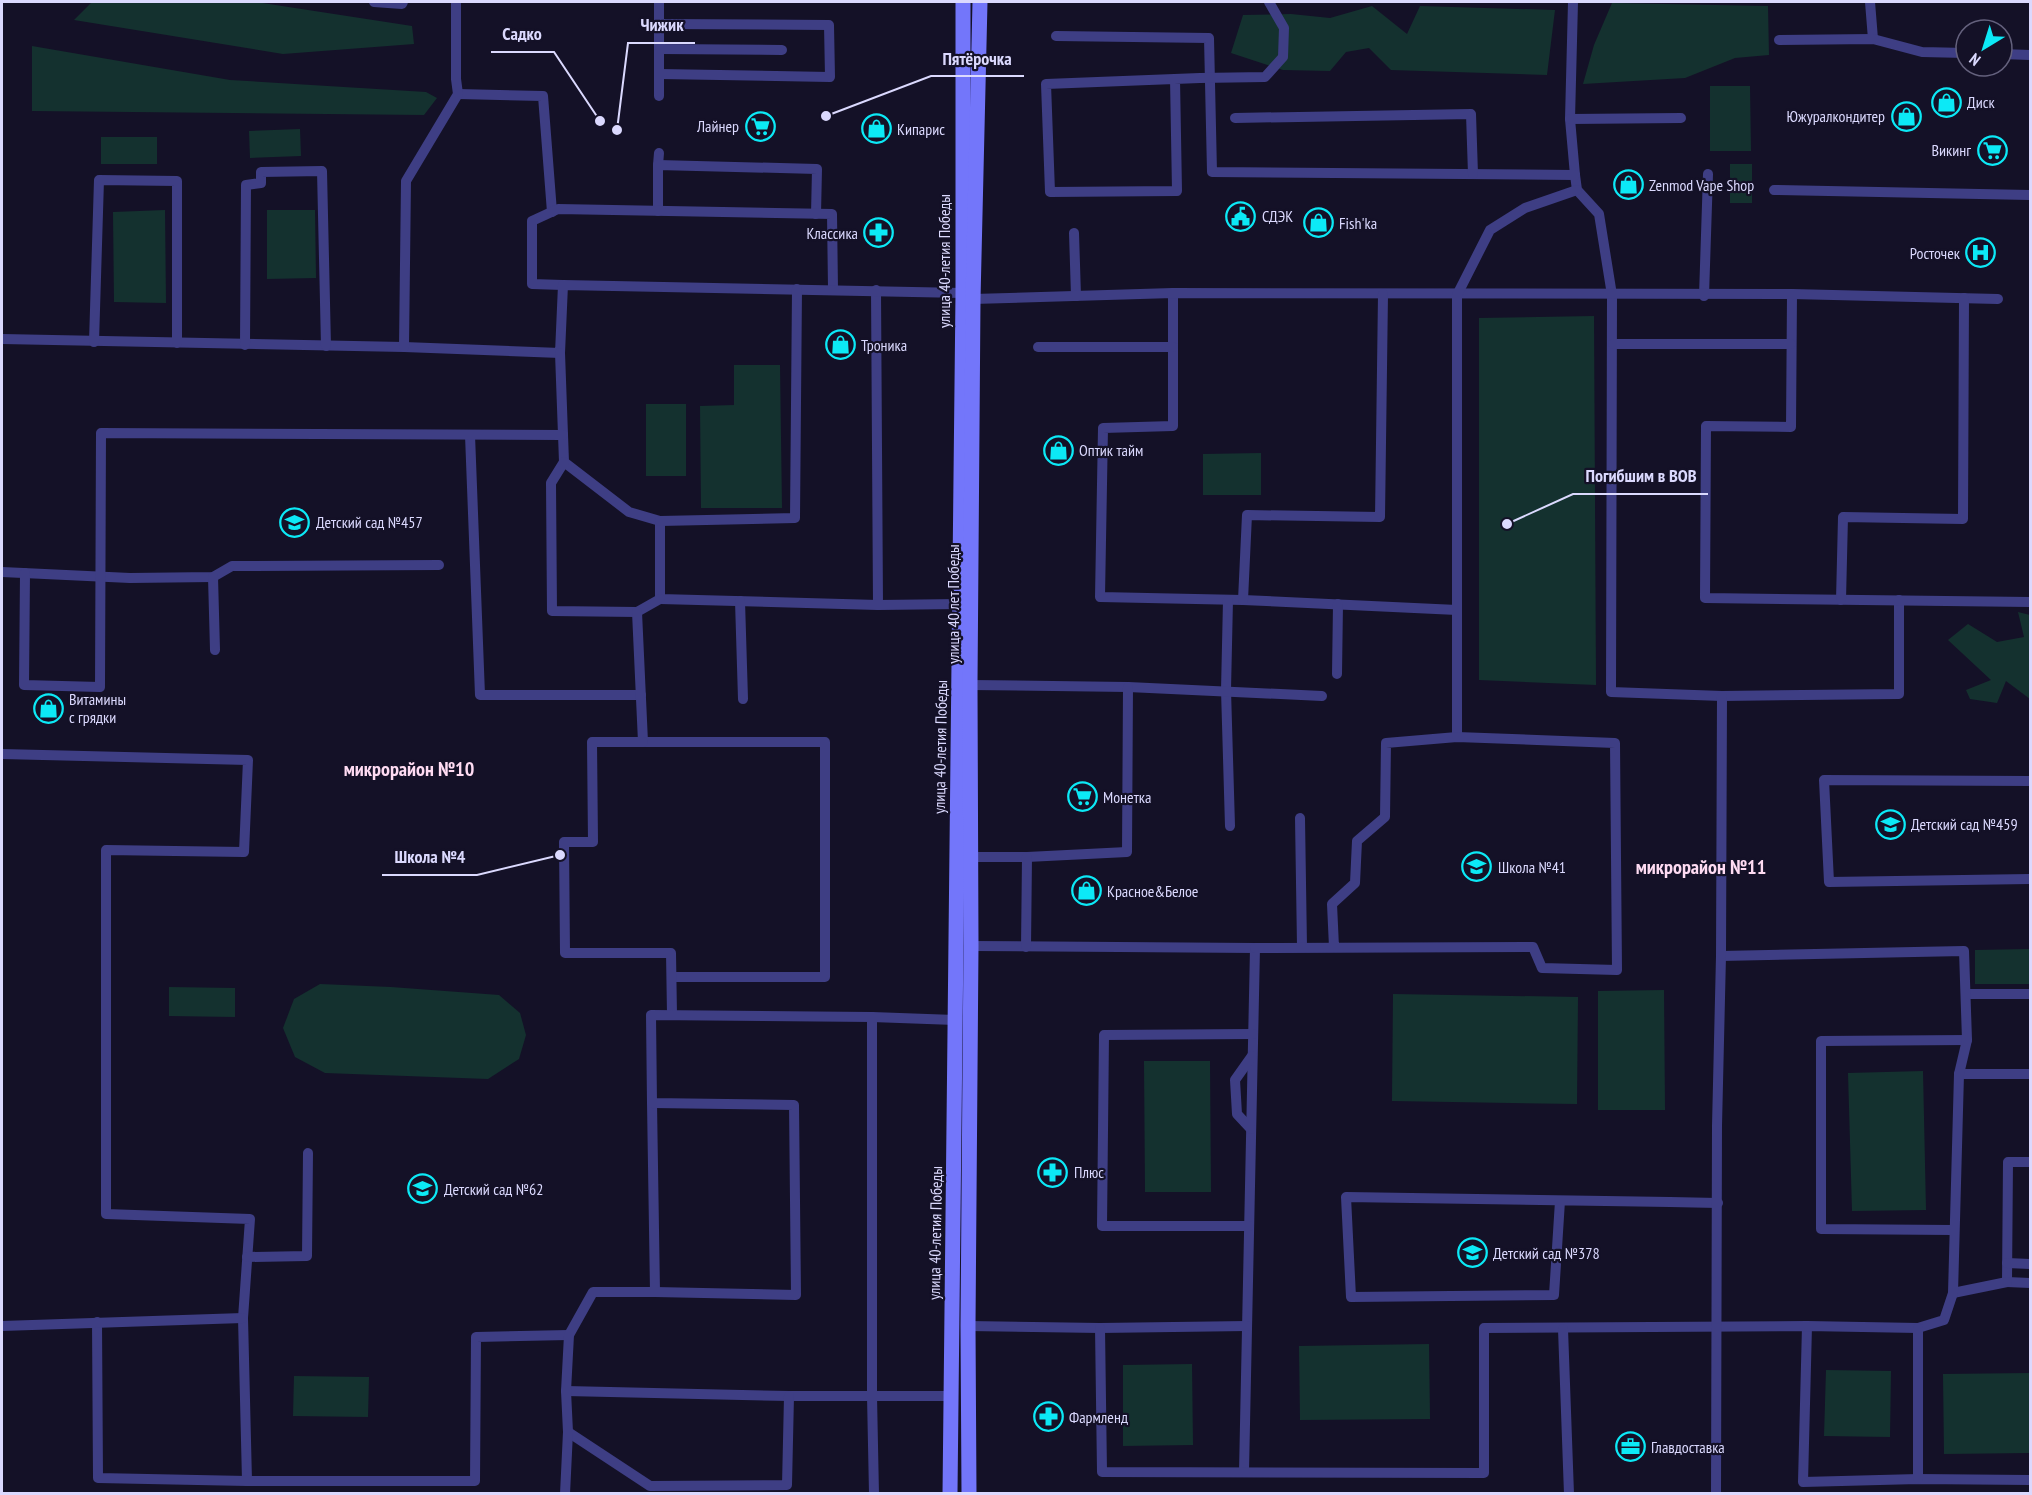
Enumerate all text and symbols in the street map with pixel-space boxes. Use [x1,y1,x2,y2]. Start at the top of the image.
callout: Чижик [628,7,695,43]
text: Чижик [640,13,684,36]
callout: Садко [491,16,554,52]
north arrow [1954,18,2014,78]
text: Садко [502,22,542,45]
callout: Пятёрочка [931,40,1024,76]
text: Пятёрочка [942,47,1012,70]
text: N [1965,49,1984,70]
shop icon: Диск [1930,86,1962,118]
place label: Диск [1967,92,1995,112]
shop icon: Южуралкондитер [1890,100,1922,132]
place label: Южуралкондитер [1787,106,1885,126]
supermarket icon: Лайнер [744,110,776,142]
shop icon: Кипарис [860,113,892,145]
place label: Лайнер [696,116,739,136]
place label: Кипарис [897,119,945,139]
supermarket icon: Викинг [1976,134,2008,166]
place label: Викинг [1932,140,1971,160]
shop icon: Zenmod Vape Shop [1612,169,1644,201]
place label: Zenmod Vape Shop [1649,175,1754,195]
street label: улица 40-летия Победы [934,194,954,328]
public building icon: СДЭК [1225,200,1257,232]
place label: СДЭК [1262,206,1293,226]
shop icon: Fish'ka [1302,207,1334,239]
place label: Fish'ka [1339,213,1377,233]
pharmacy icon: Классика [863,217,895,249]
place label: Классика [807,223,858,243]
hospital icon: Росточек [1965,237,1997,269]
place label: Росточек [1910,243,1961,263]
shop icon: Троника [824,329,856,361]
place label: Троника [861,335,907,355]
shop icon: Оптик тайм [1042,434,1074,466]
place label: Оптик тайм [1079,440,1143,460]
callout: Погибшим в ВОВ [1573,458,1708,494]
text: Погибшим в ВОВ [1586,464,1697,487]
school or university icon: Детский сад №457 [279,506,311,538]
place label: Детский сад №457 [316,512,423,532]
street label: улица 40 лет Победы [943,544,963,664]
street label: улица 40-летия Победы [929,680,951,814]
place label: Витамины с грядки [69,689,126,727]
shop icon: Витамины с грядки [32,692,64,724]
district label: микрорайон №10 [344,756,474,782]
supermarket icon: Монетка [1066,781,1098,813]
place label: Монетка [1103,787,1151,807]
school or university icon: Детский сад №459 [1874,808,1906,840]
place label: Детский сад №459 [1911,814,2018,834]
callout: Школа №4 [382,839,477,875]
text: Школа №4 [395,845,466,868]
school or university icon: Школа №41 [1461,851,1493,883]
district label: микрорайон №11 [1636,854,1766,880]
place label: Школа №41 [1498,857,1566,877]
shop icon: Красное&Белое [1070,875,1102,907]
place label: Красное&Белое [1107,881,1198,901]
pharmacy icon: Плюс [1037,1156,1069,1188]
place label: Плюс [1074,1162,1104,1182]
street label: улица 40-летия Победы [924,1166,946,1300]
school or university icon: Детский сад №62 [407,1173,439,1205]
place label: Детский сад №62 [444,1179,543,1199]
school or university icon: Детский сад №378 [1456,1237,1488,1269]
place label: Детский сад №378 [1493,1243,1600,1263]
pharmacy icon: Фармленд [1032,1401,1064,1433]
place label: Фармленд [1069,1407,1128,1427]
office icon: Главдоставка [1614,1431,1646,1463]
place label: Главдоставка [1651,1437,1725,1457]

